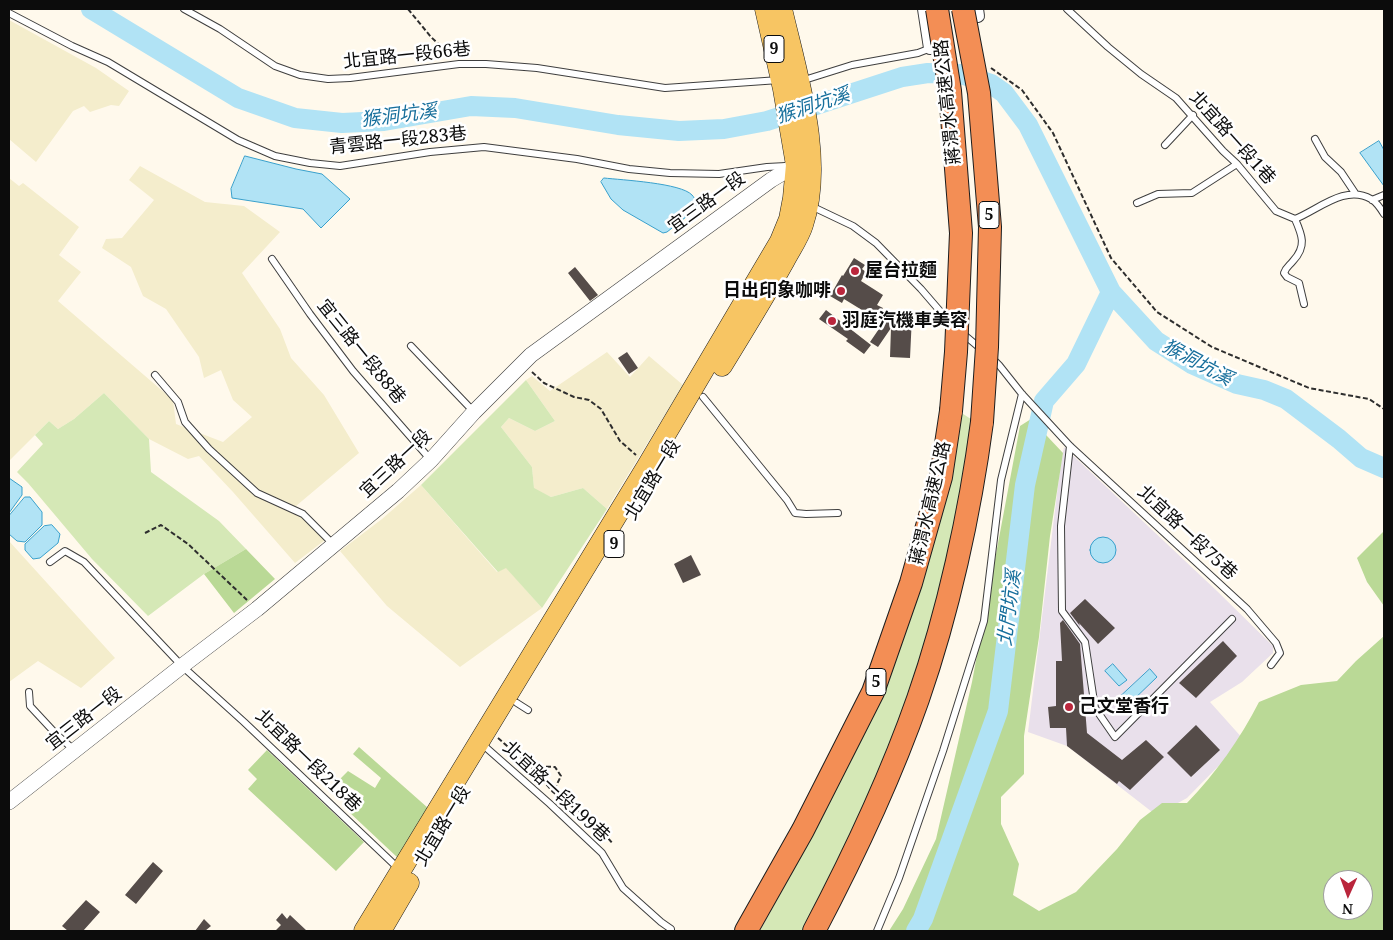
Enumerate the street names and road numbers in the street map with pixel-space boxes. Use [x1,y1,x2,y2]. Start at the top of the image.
road number: 9 [764,36,784,62]
street label: 蔣渭水高速公路 [931,38,965,166]
street label: 北宜路一段66巷 [342,39,472,73]
street label: 北宜路一段1巷 [1184,87,1280,189]
street label: 青雲路一段283巷 [328,123,468,159]
street label: 宜三路一段 [664,168,750,238]
road number: 5 [979,202,999,228]
street label: 宜三路一段88巷 [312,295,410,409]
street label: 宜三路一段 [356,425,436,503]
street label: 北宜路一段 [621,436,685,524]
street label: 蔣渭水高速公路 [906,439,956,567]
street label: 北宜路一段75巷 [1133,481,1241,585]
road number: 9 [604,530,624,558]
road number: 5 [866,669,886,696]
street label: 宜三路一段 [42,683,126,755]
street label: 北宜路一段218巷 [251,705,365,817]
street label: 北宜路一段199巷 [498,737,614,847]
street label: 北宜路一段 [411,782,475,870]

